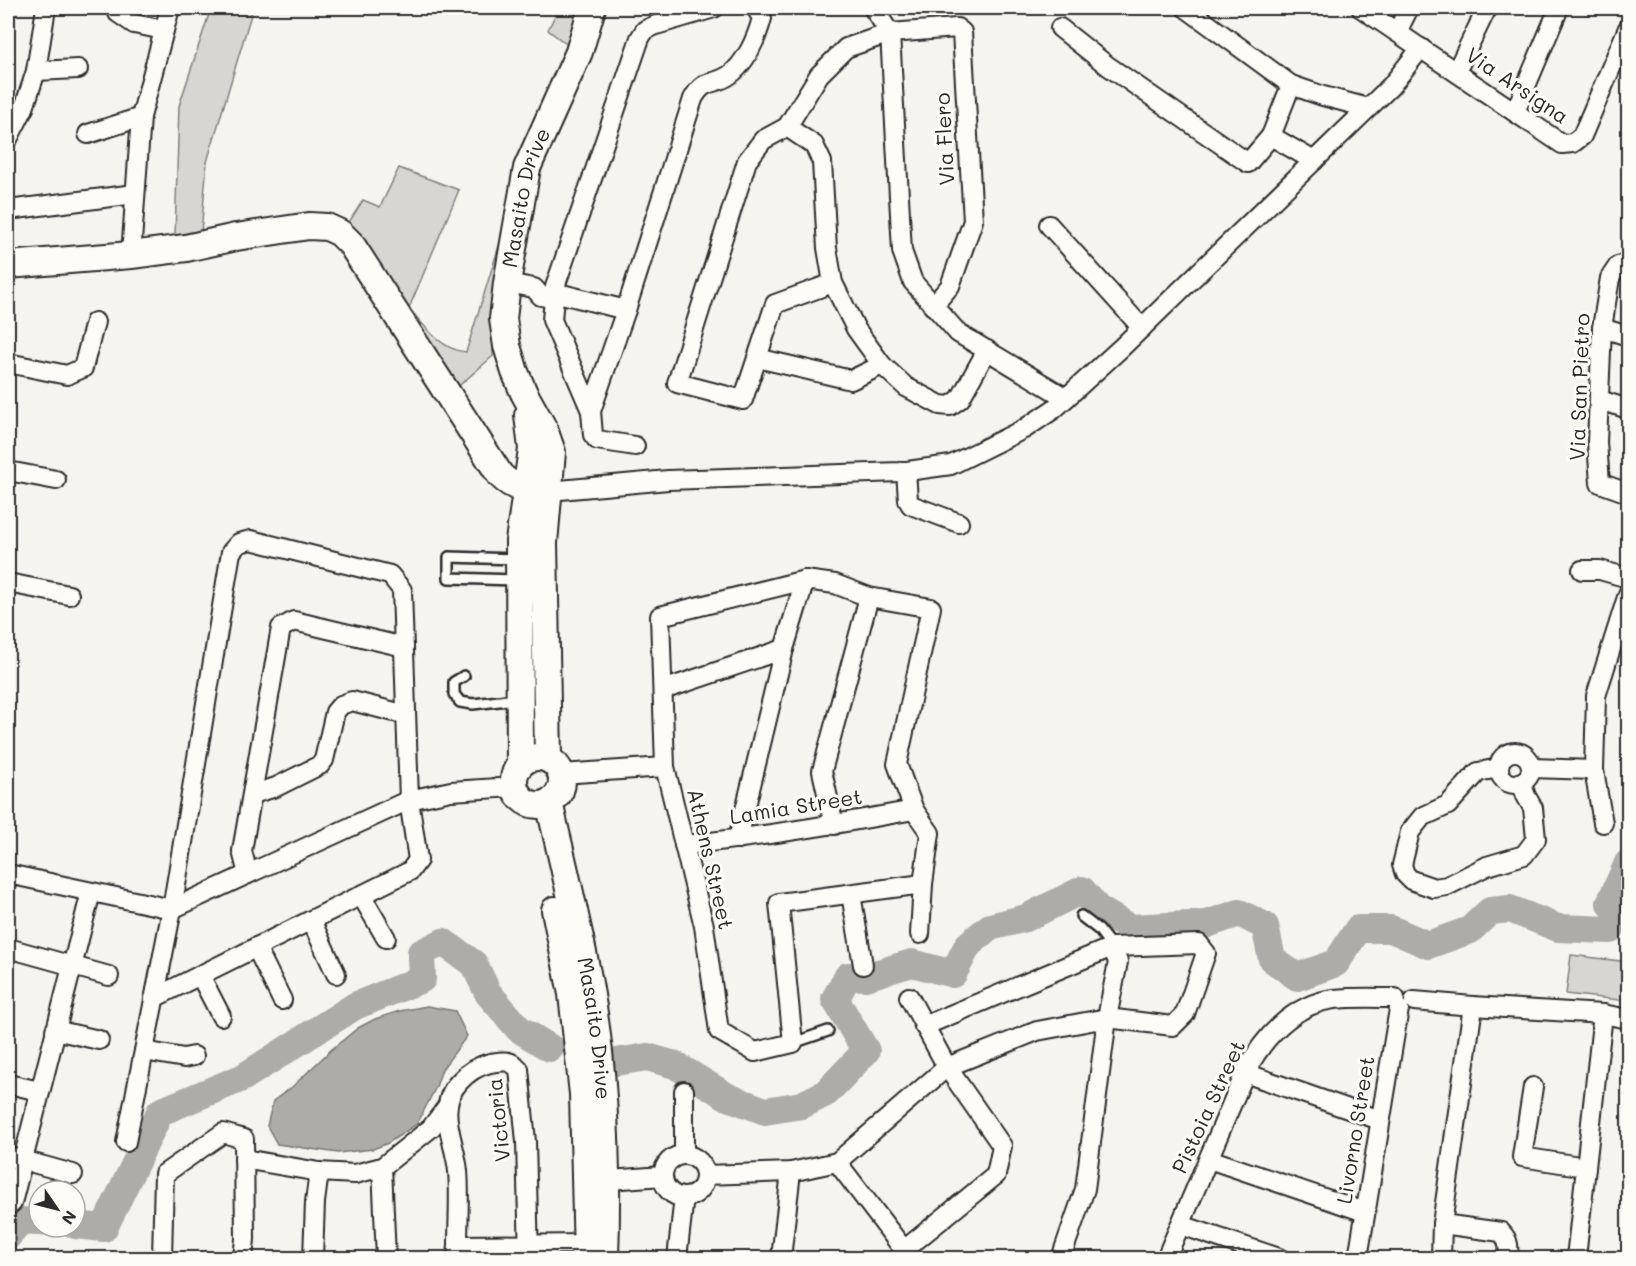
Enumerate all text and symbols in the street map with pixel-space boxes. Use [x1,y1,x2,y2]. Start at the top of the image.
street label: Via Arsigna [1461,40,1574,129]
street label: Via Flero [928,92,959,186]
street label: Masaito Drive [495,123,555,270]
street label: Via San Pietro [1562,313,1595,461]
street label: Lamia Street [728,782,864,829]
street label: Athens Street [682,785,741,932]
street label: Masaito Drive [572,955,618,1100]
street label: Pistoia Street [1165,1035,1250,1177]
street label: Livorno Street [1330,1054,1380,1206]
street label: Victoria [480,1077,515,1163]
north arrow [27,1179,87,1239]
text: N [58,1207,82,1229]

